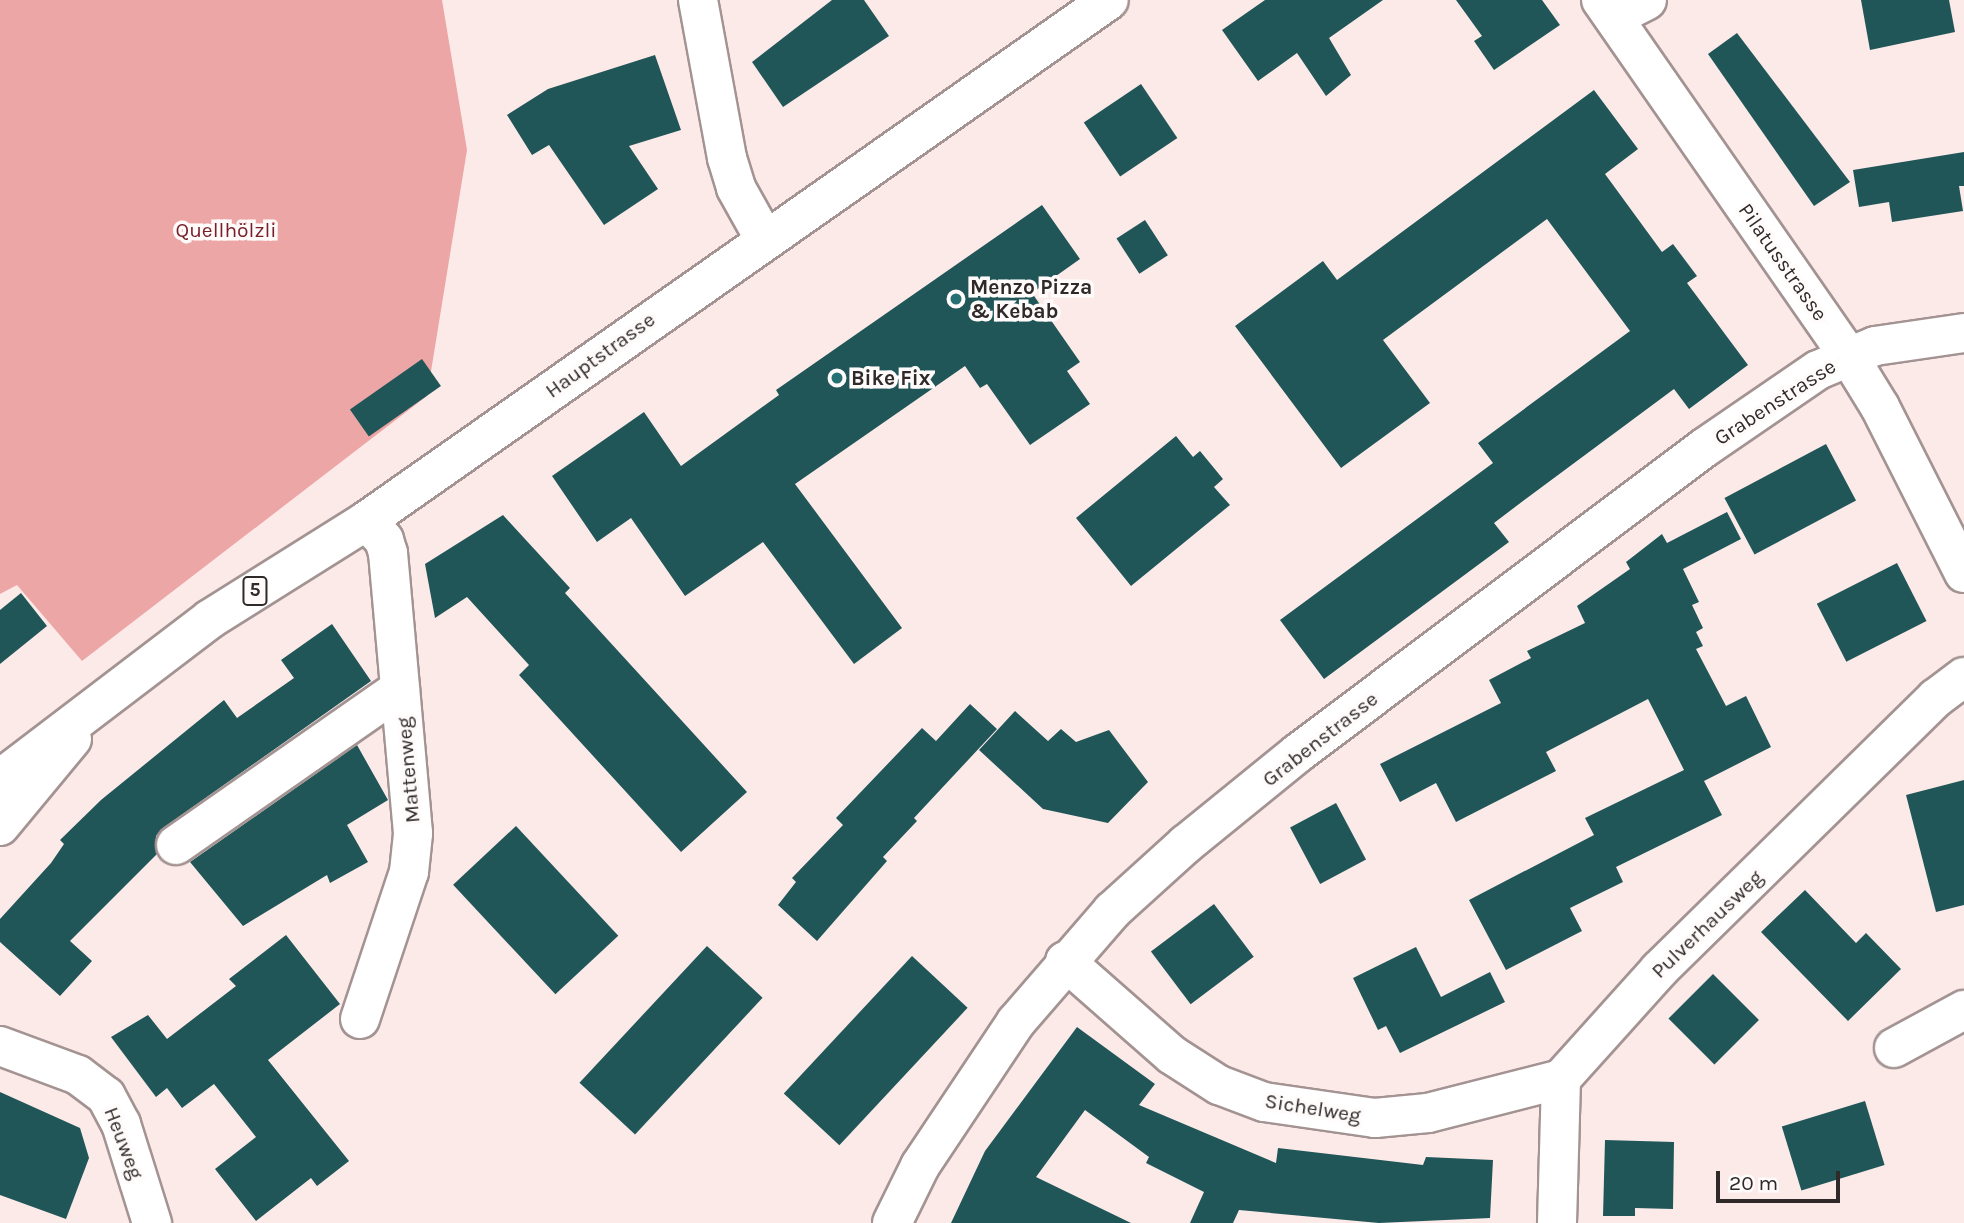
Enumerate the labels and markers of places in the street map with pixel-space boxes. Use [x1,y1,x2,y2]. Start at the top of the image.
place label: Menzo Pizza & Kebab [970,274,1092,324]
marker: Menzo Pizza & Kebab [948,291,964,307]
place label: Bike Fix [851,365,930,391]
marker: Bike Fix [829,370,845,386]

